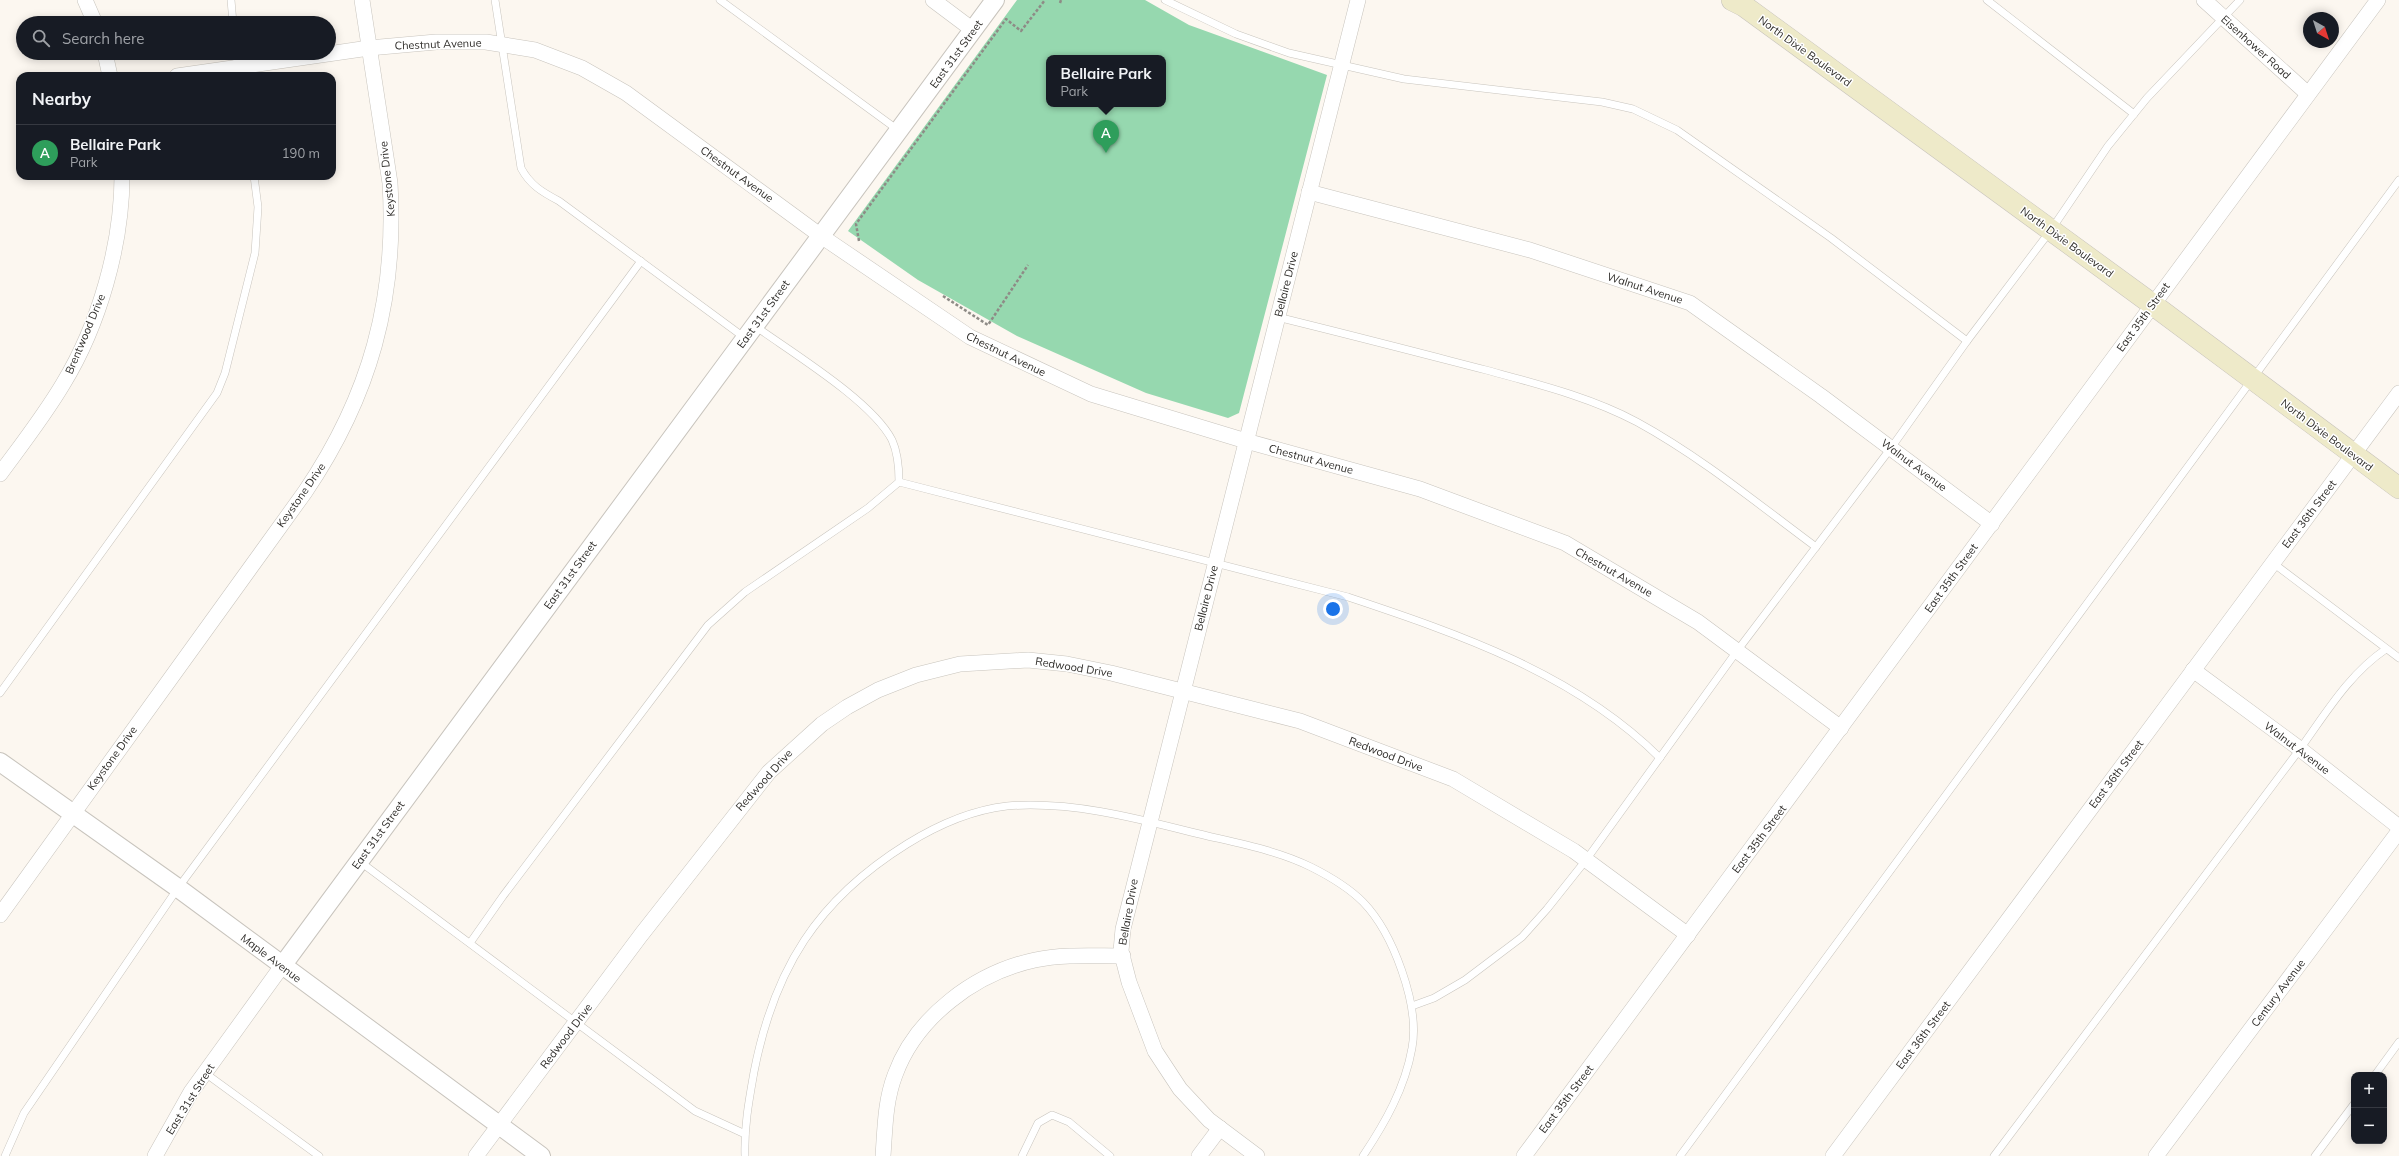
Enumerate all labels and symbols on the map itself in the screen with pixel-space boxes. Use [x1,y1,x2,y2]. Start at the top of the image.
street label: Eisenhower Road [2218,12,2294,82]
north arrow [2303,12,2339,48]
street label: North Dixie Boulevard [1756,13,1854,89]
street label: East 31st Street [927,17,986,91]
street label: Chestnut Avenue [394,35,482,53]
pin: A [1093,120,1119,153]
street label: Keystone Drive [376,141,398,217]
street label: Chestnut Avenue [698,143,776,205]
street label: North Dixie Boulevard [2018,204,2116,280]
street label: Bellaire Drive [1271,250,1301,318]
street label: Walnut Avenue [1605,269,1685,307]
street label: East 31st Street [734,277,793,351]
street label: East 35th Street [2113,280,2173,354]
street label: Brentwood Drive [62,292,108,376]
street label: Chestnut Avenue [964,329,1048,379]
street label: North Dixie Boulevard [2278,396,2376,474]
street label: Walnut Avenue [1878,436,1950,494]
street label: Chestnut Avenue [1267,441,1355,477]
street label: Keystone Drive [274,460,328,530]
street label: East 36th Street [2279,477,2339,551]
street label: East 31st Street [541,538,600,612]
street label: East 35th Street [1921,541,1981,615]
street label: Chestnut Avenue [1573,544,1655,600]
street label: Bellaire Drive [1191,564,1221,632]
your location [1323,599,1343,619]
street label: Redwood Drive [1034,654,1114,680]
street label: Walnut Avenue [2261,719,2333,777]
street label: Keystone Drive [84,723,140,793]
street label: Redwood Drive [1347,733,1425,775]
street label: East 36th Street [2086,737,2146,811]
street label: Redwood Drive [733,746,795,814]
street label: East 31st Street [349,798,408,872]
street label: East 35th Street [1729,802,1789,876]
street label: Bellaire Drive [1115,878,1141,946]
street label: Maple Avenue [238,931,304,985]
street label: Century Avenue [2248,956,2308,1030]
street label: East 36th Street [1893,998,1953,1072]
street label: Redwood Drive [537,1001,595,1071]
street label: East 31st Street [163,1061,217,1137]
street label: East 35th Street [1536,1062,1596,1136]

